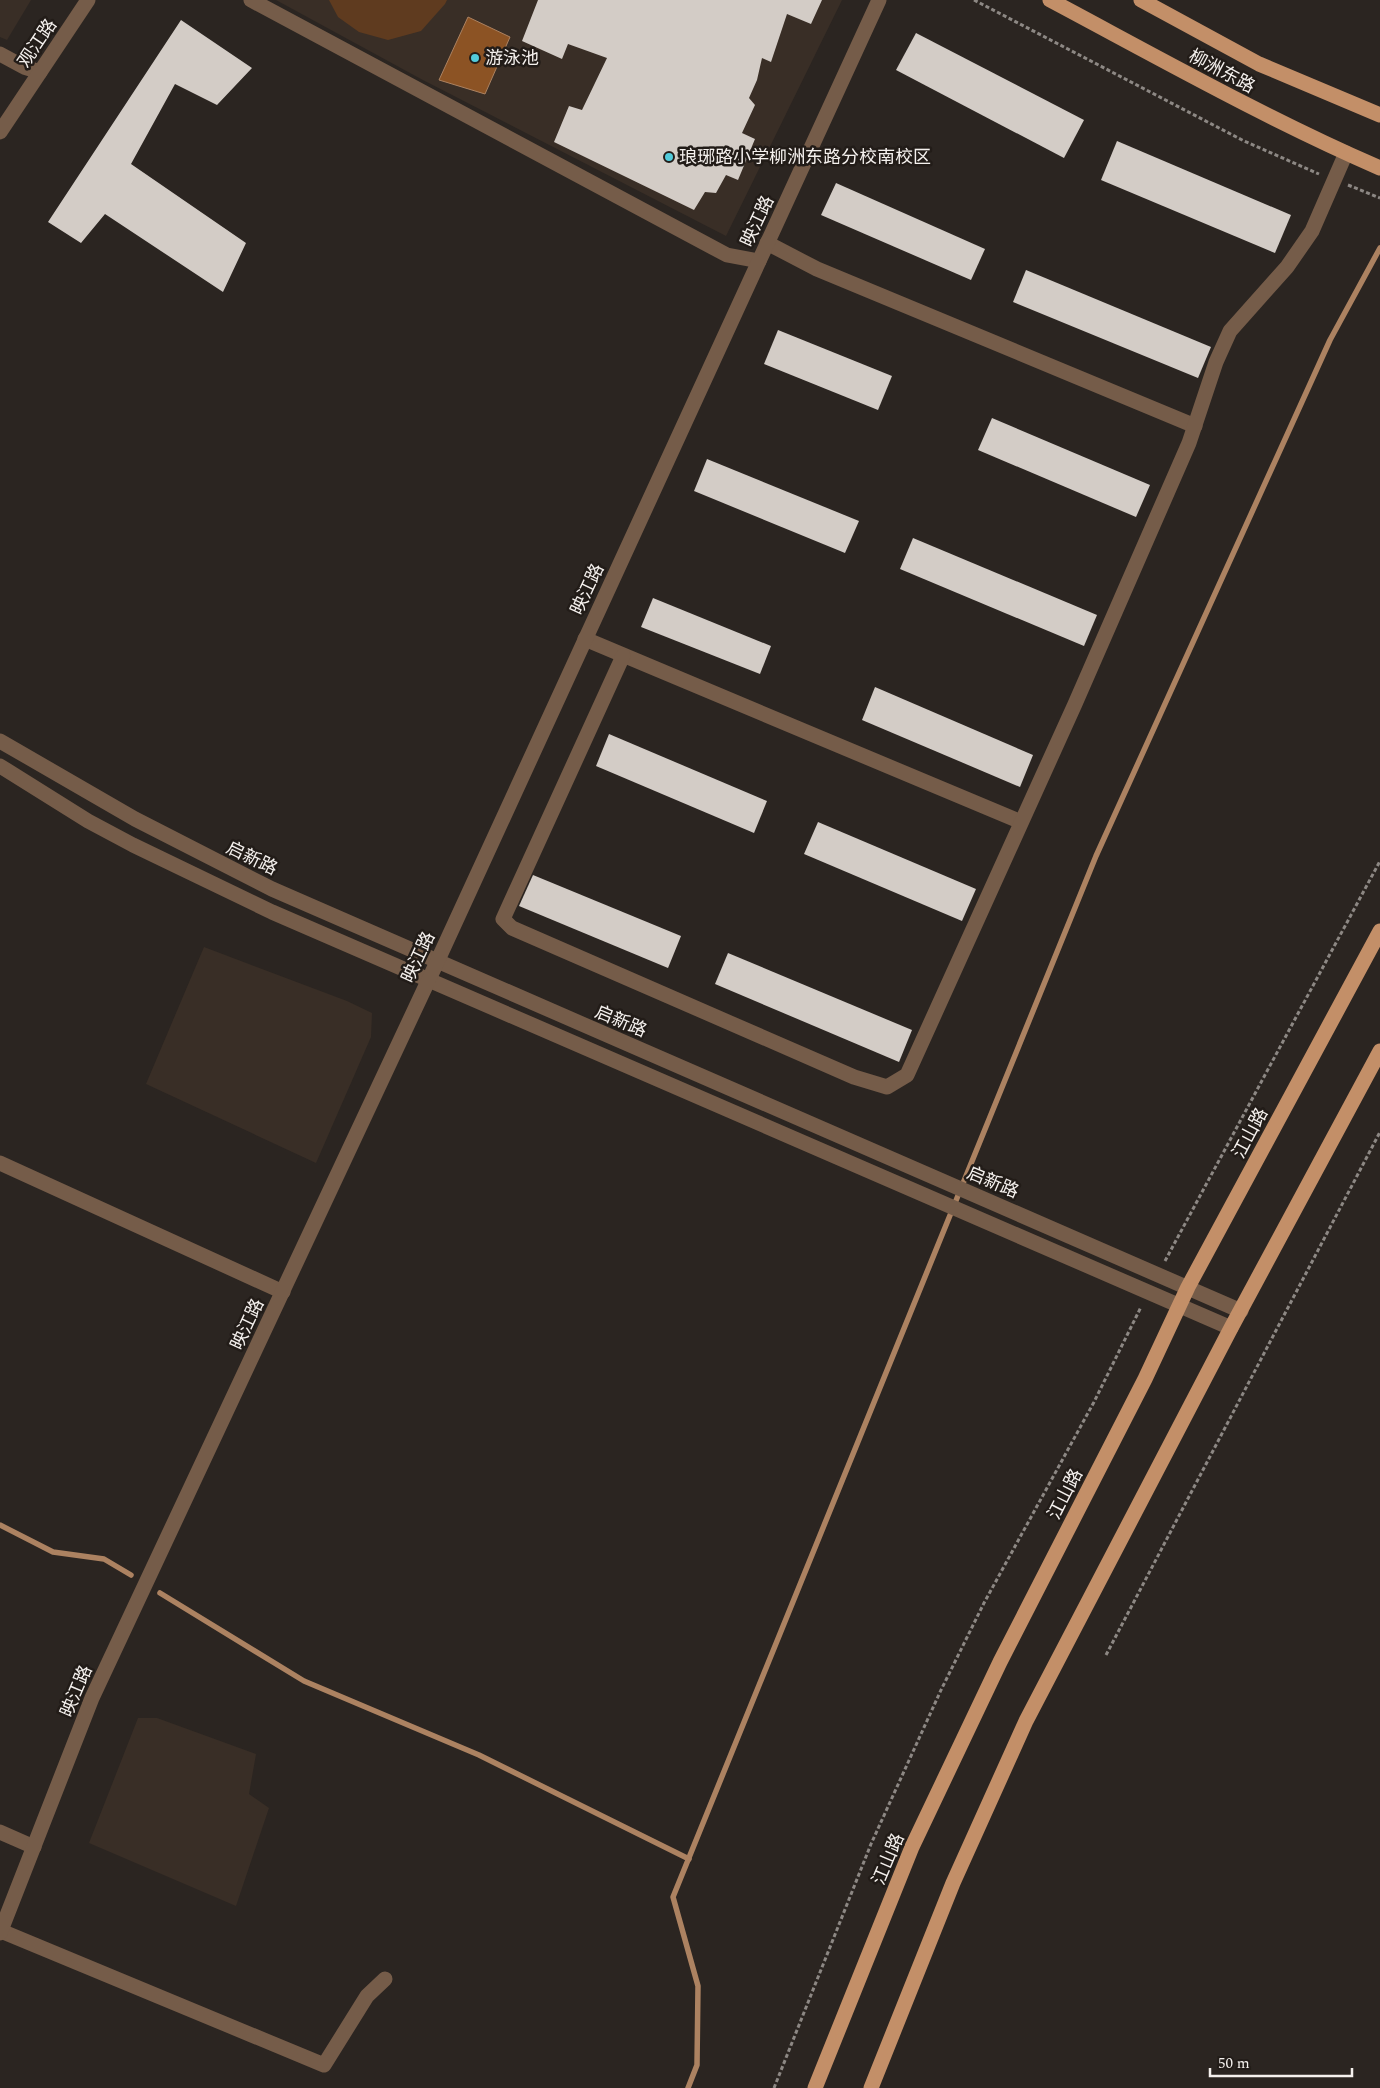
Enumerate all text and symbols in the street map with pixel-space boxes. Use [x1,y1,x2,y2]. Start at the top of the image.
street label: 观江路 [11,13,64,73]
street label: 柳洲东路 [1184,43,1260,100]
place label: 游泳池 [485,45,539,72]
marker: 游泳池 [469,52,481,64]
place label: 琅琊路小学柳洲东路分校南校区 [679,144,931,171]
marker: 琅琊路小学柳洲东路分校南校区 [663,151,675,163]
street label: 映江路 [734,191,781,251]
street label: 映江路 [564,559,611,619]
street label: 启新路 [222,834,282,882]
street label: 映江路 [395,927,442,987]
street label: 启新路 [591,998,651,1044]
street label: 江山路 [1226,1103,1275,1163]
street label: 启新路 [963,1159,1023,1205]
street label: 映江路 [224,1294,271,1354]
street label: 江山路 [1041,1464,1090,1524]
street label: 映江路 [53,1661,99,1721]
street label: 江山路 [865,1829,911,1889]
scale bar [1210,2046,1352,2078]
text: 50 m [1218,2052,1250,2075]

